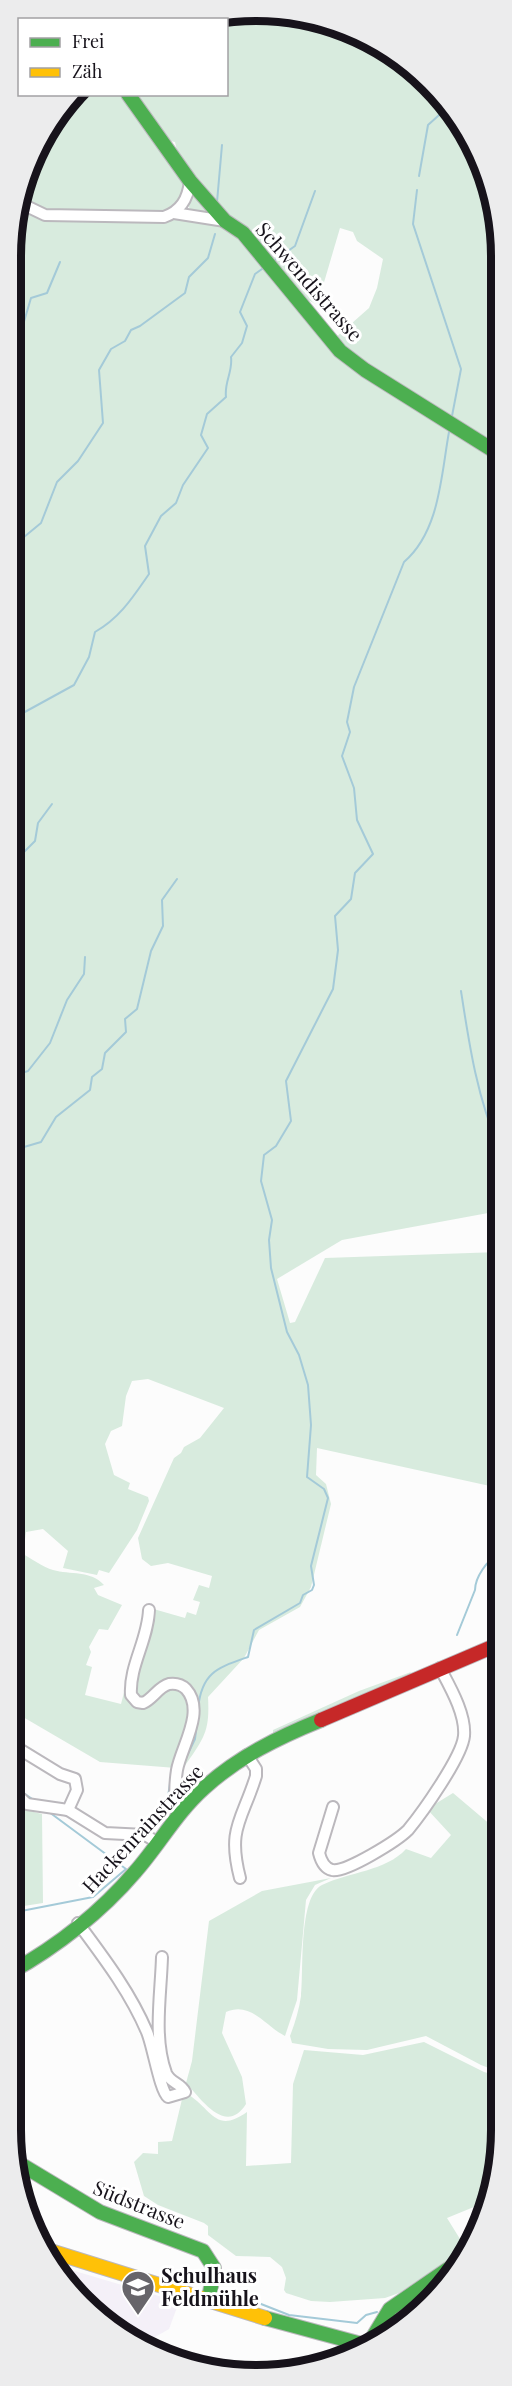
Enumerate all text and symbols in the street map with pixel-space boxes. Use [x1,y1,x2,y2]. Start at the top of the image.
legend [18,18,228,96]
text: Frei [72,29,104,53]
text: Zäh [72,59,103,83]
street label: Schwendistrasse [251,216,369,346]
street label: Hackenrainstrasse [75,1758,209,1898]
street label: Südstrasse [90,2173,190,2234]
place label: Schulhaus Feldmühle [161,2261,259,2311]
school or university icon: Schulhaus Feldmühle [120,2269,156,2316]

